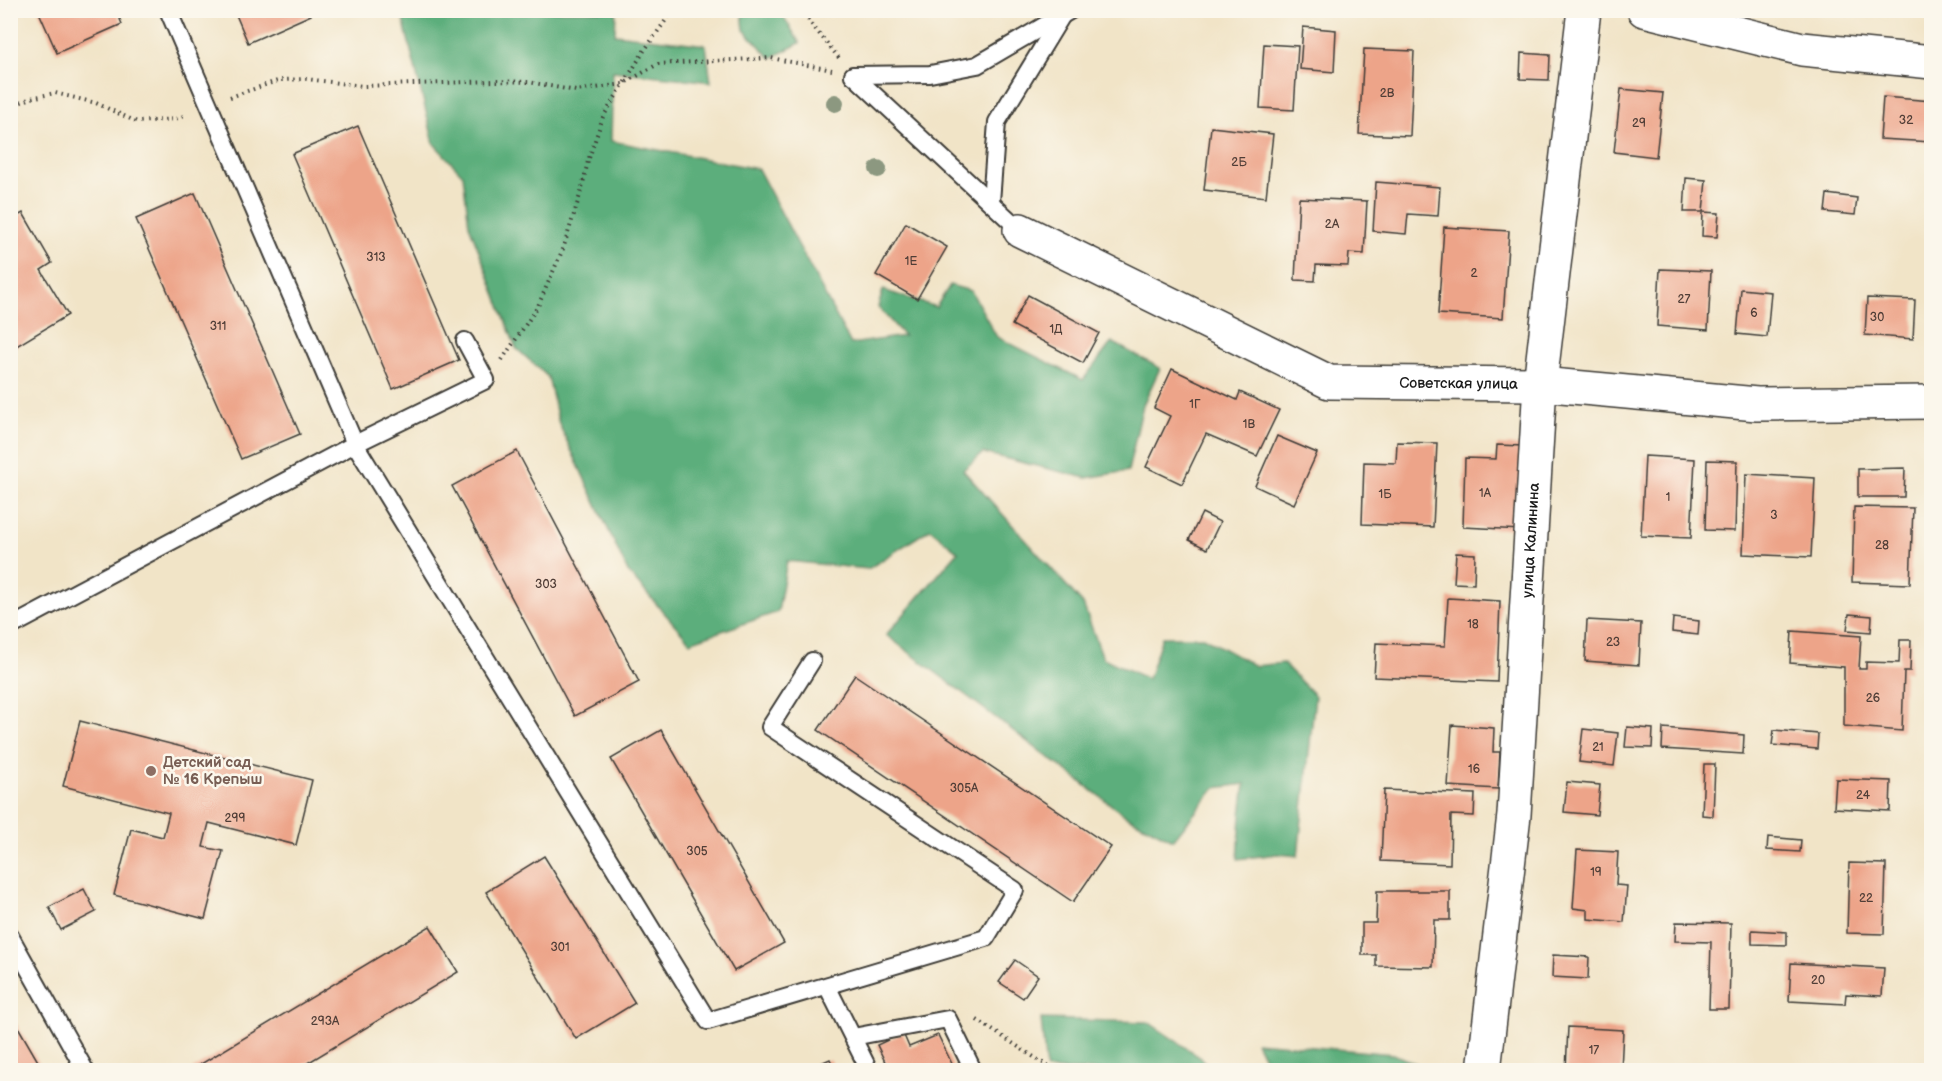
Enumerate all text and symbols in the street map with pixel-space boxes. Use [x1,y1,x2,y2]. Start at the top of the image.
house number: 2В [1380,86,1395,101]
house number: 32 [1899,113,1913,128]
house number: 29 [1632,116,1646,131]
house number: 2Б [1231,155,1247,170]
house number: 2А [1325,217,1340,232]
house number: 313 [366,250,386,265]
house number: 1Е [905,254,917,269]
house number: 2 [1470,266,1478,281]
house number: 27 [1678,292,1691,307]
house number: 6 [1750,306,1758,321]
house number: 30 [1870,310,1884,325]
house number: 311 [210,319,226,334]
house number: 1Д [1049,322,1063,337]
street label: Советская улица [1399,373,1518,393]
house number: 1Г [1189,397,1201,412]
house number: 1В [1243,417,1256,432]
street label: улица Калинина [1518,482,1544,598]
house number: 1А [1479,486,1492,501]
house number: 1Б [1379,487,1392,502]
house number: 1 [1666,490,1670,505]
house number: 3 [1770,508,1778,523]
house number: 28 [1875,538,1889,553]
house number: 303 [535,577,557,592]
house number: 18 [1467,617,1479,632]
house number: 23 [1606,635,1620,650]
house number: 26 [1866,691,1880,706]
house number: 21 [1592,740,1604,755]
place label: Детский сад № 16 Крепыш [163,753,262,789]
house number: 16 [1468,762,1480,777]
marker: Детский сад № 16 Крепыш [144,764,158,778]
house number: 305А [950,781,979,796]
house number: 24 [1856,788,1871,803]
house number: 299 [225,811,246,826]
house number: 305 [686,844,708,859]
house number: 19 [1590,865,1602,880]
house number: 22 [1859,891,1873,906]
house number: 301 [550,940,570,955]
house number: 20 [1811,973,1825,988]
house number: 293А [311,1014,340,1029]
house number: 17 [1589,1043,1599,1058]

